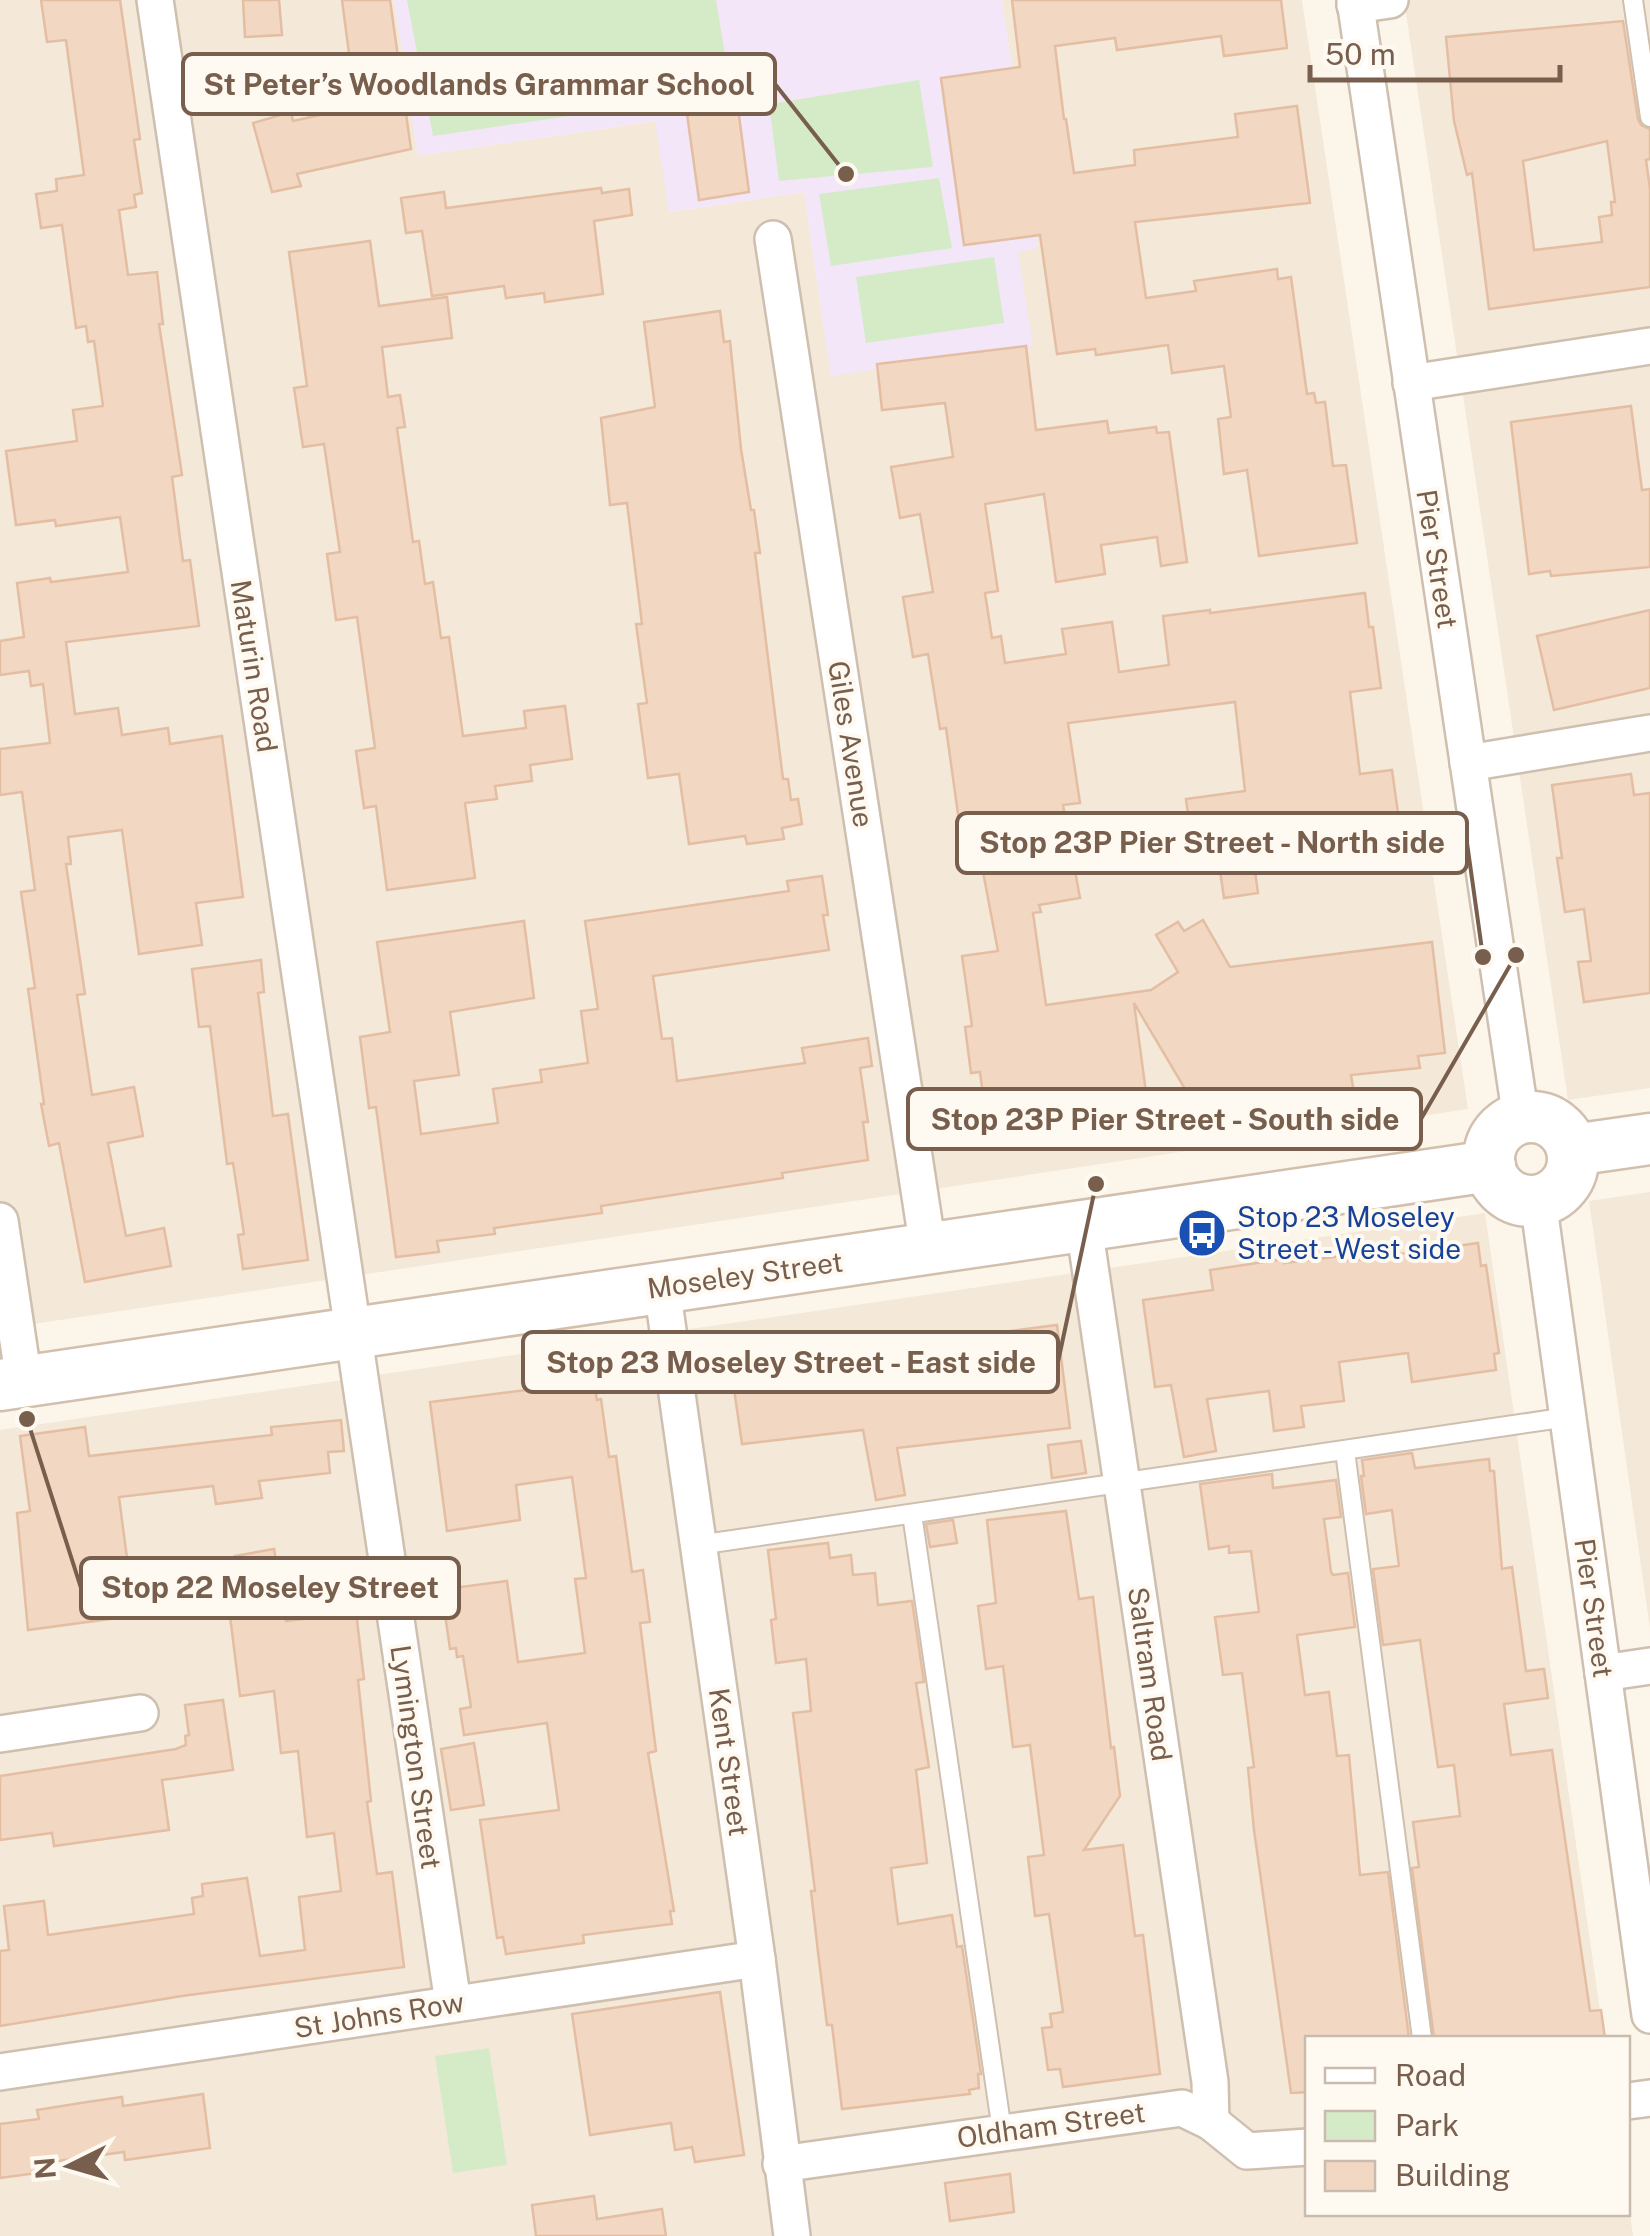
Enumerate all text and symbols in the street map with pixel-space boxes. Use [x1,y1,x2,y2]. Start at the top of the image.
scale bar [1310,20,1560,82]
text: 50 m [1325,36,1396,72]
callout: St Peter’s Woodlands Grammar School [183,54,775,114]
text: St Peter’s Woodlands Grammar School [203,66,755,102]
street label: Pier Street [1410,487,1465,631]
street label: Maturin Road [225,577,284,754]
street label: Giles Avenue [822,658,881,830]
callout: Stop 23P Pier Street - North side [957,813,1467,873]
text: Stop 23P Pier Street - North side [979,824,1445,860]
callout: Stop 23P Pier Street - South side [908,1089,1421,1149]
text: Stop 23P Pier Street - South side [931,1101,1399,1137]
place label: Stop 23 Moseley Street - West side [1237,1200,1461,1265]
bus stop icon: Stop 23 Moseley Street - West side [1176,1207,1228,1259]
street label: Moseley Street [645,1244,845,1305]
callout: Stop 23 Moseley Street - East side [523,1332,1058,1392]
text: Stop 23 Moseley Street - East side [546,1344,1036,1380]
street label: Pier Street [1568,1536,1621,1680]
callout: Stop 22 Moseley Street [81,1558,459,1618]
text: Stop 22 Moseley Street [101,1569,439,1605]
street label: Saltram Road [1122,1585,1179,1763]
street label: Lymington Street [384,1643,449,1871]
street label: Kent Street [703,1686,756,1838]
street label: St Johns Row [292,1985,466,2044]
legend [1305,2036,1630,2216]
text: Road [1395,2057,1466,2093]
street label: Oldham Street [955,2095,1147,2154]
text: Park [1395,2107,1459,2143]
north arrow [20,2116,120,2216]
text: N [27,2156,62,2181]
text: Building [1395,2157,1510,2193]

